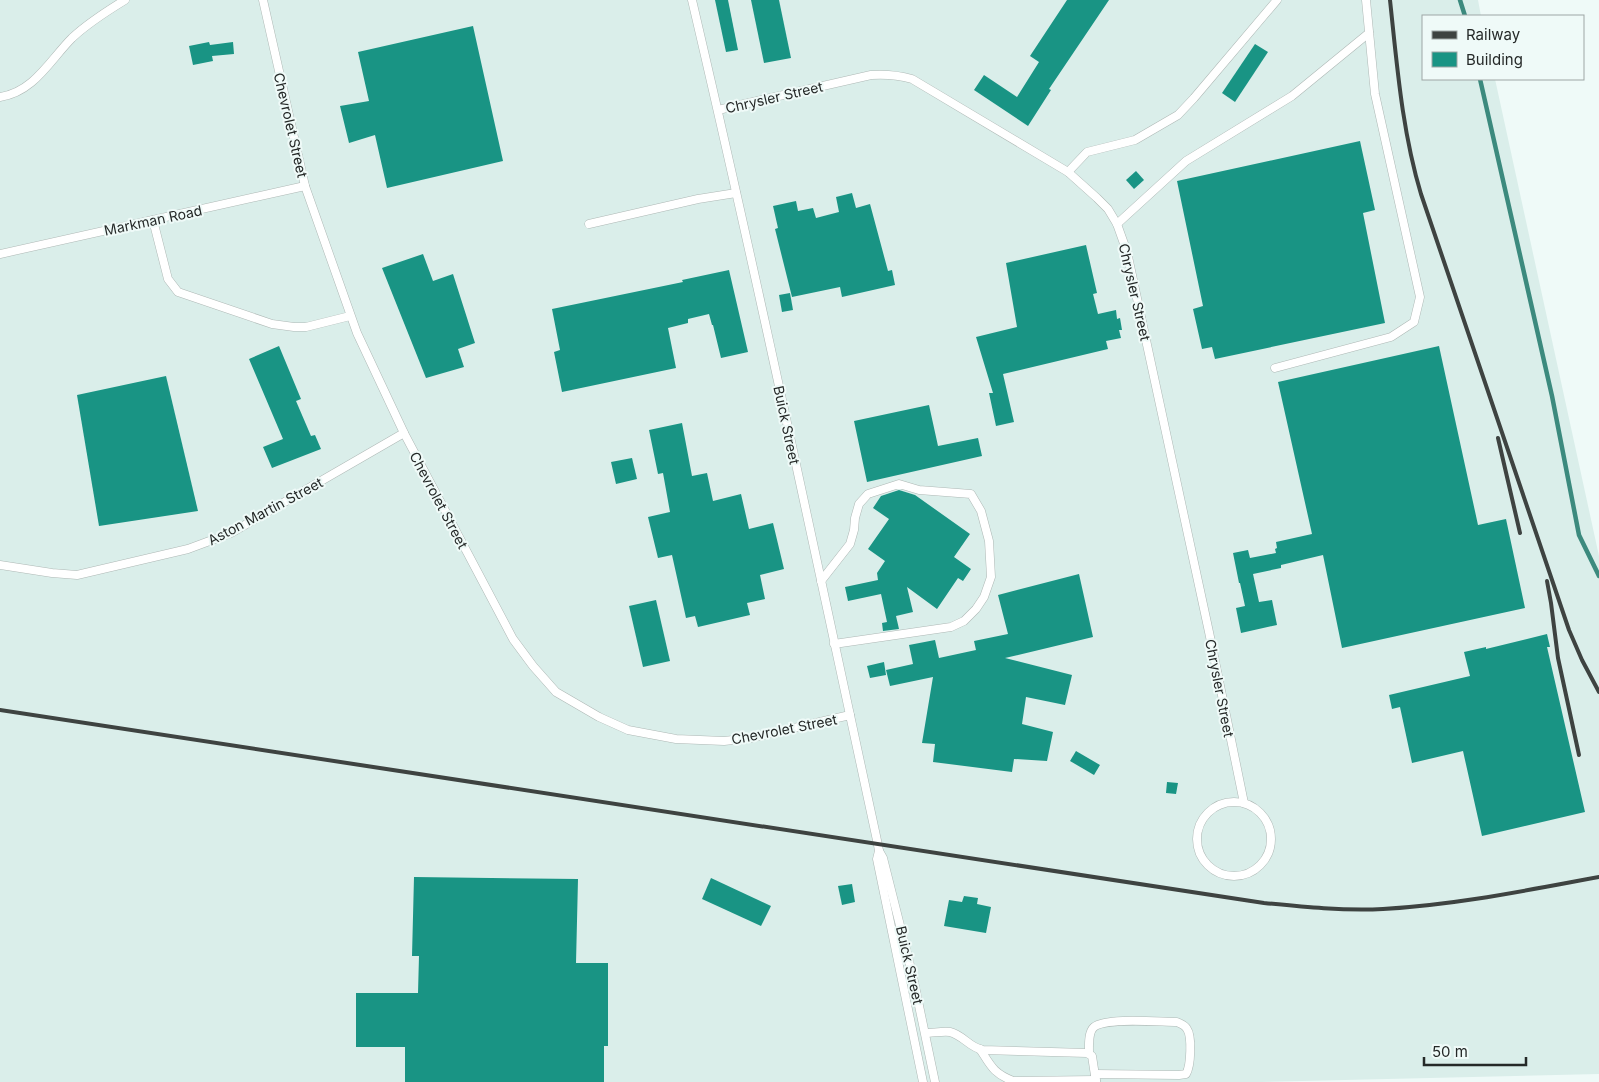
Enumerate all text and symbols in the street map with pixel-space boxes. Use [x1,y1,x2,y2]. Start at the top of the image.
legend [1422,15,1584,80]
text: Railway [1466,25,1521,44]
text: Building [1466,50,1523,69]
street label: Chevrolet Street [271,71,311,180]
street label: Chrysler Street [724,77,825,116]
street label: Markman Road [102,201,204,239]
street label: Chrysler Street [1116,242,1155,343]
street label: Buick Street [770,384,804,466]
street label: Chevrolet Street [406,449,472,552]
street label: Aston Martin Street [205,473,326,548]
street label: Chrysler Street [1202,638,1238,739]
street label: Chevrolet Street [730,710,839,748]
street label: Buick Street [893,924,927,1006]
scale bar [1424,1034,1526,1066]
text: 50 m [1432,1042,1468,1061]

